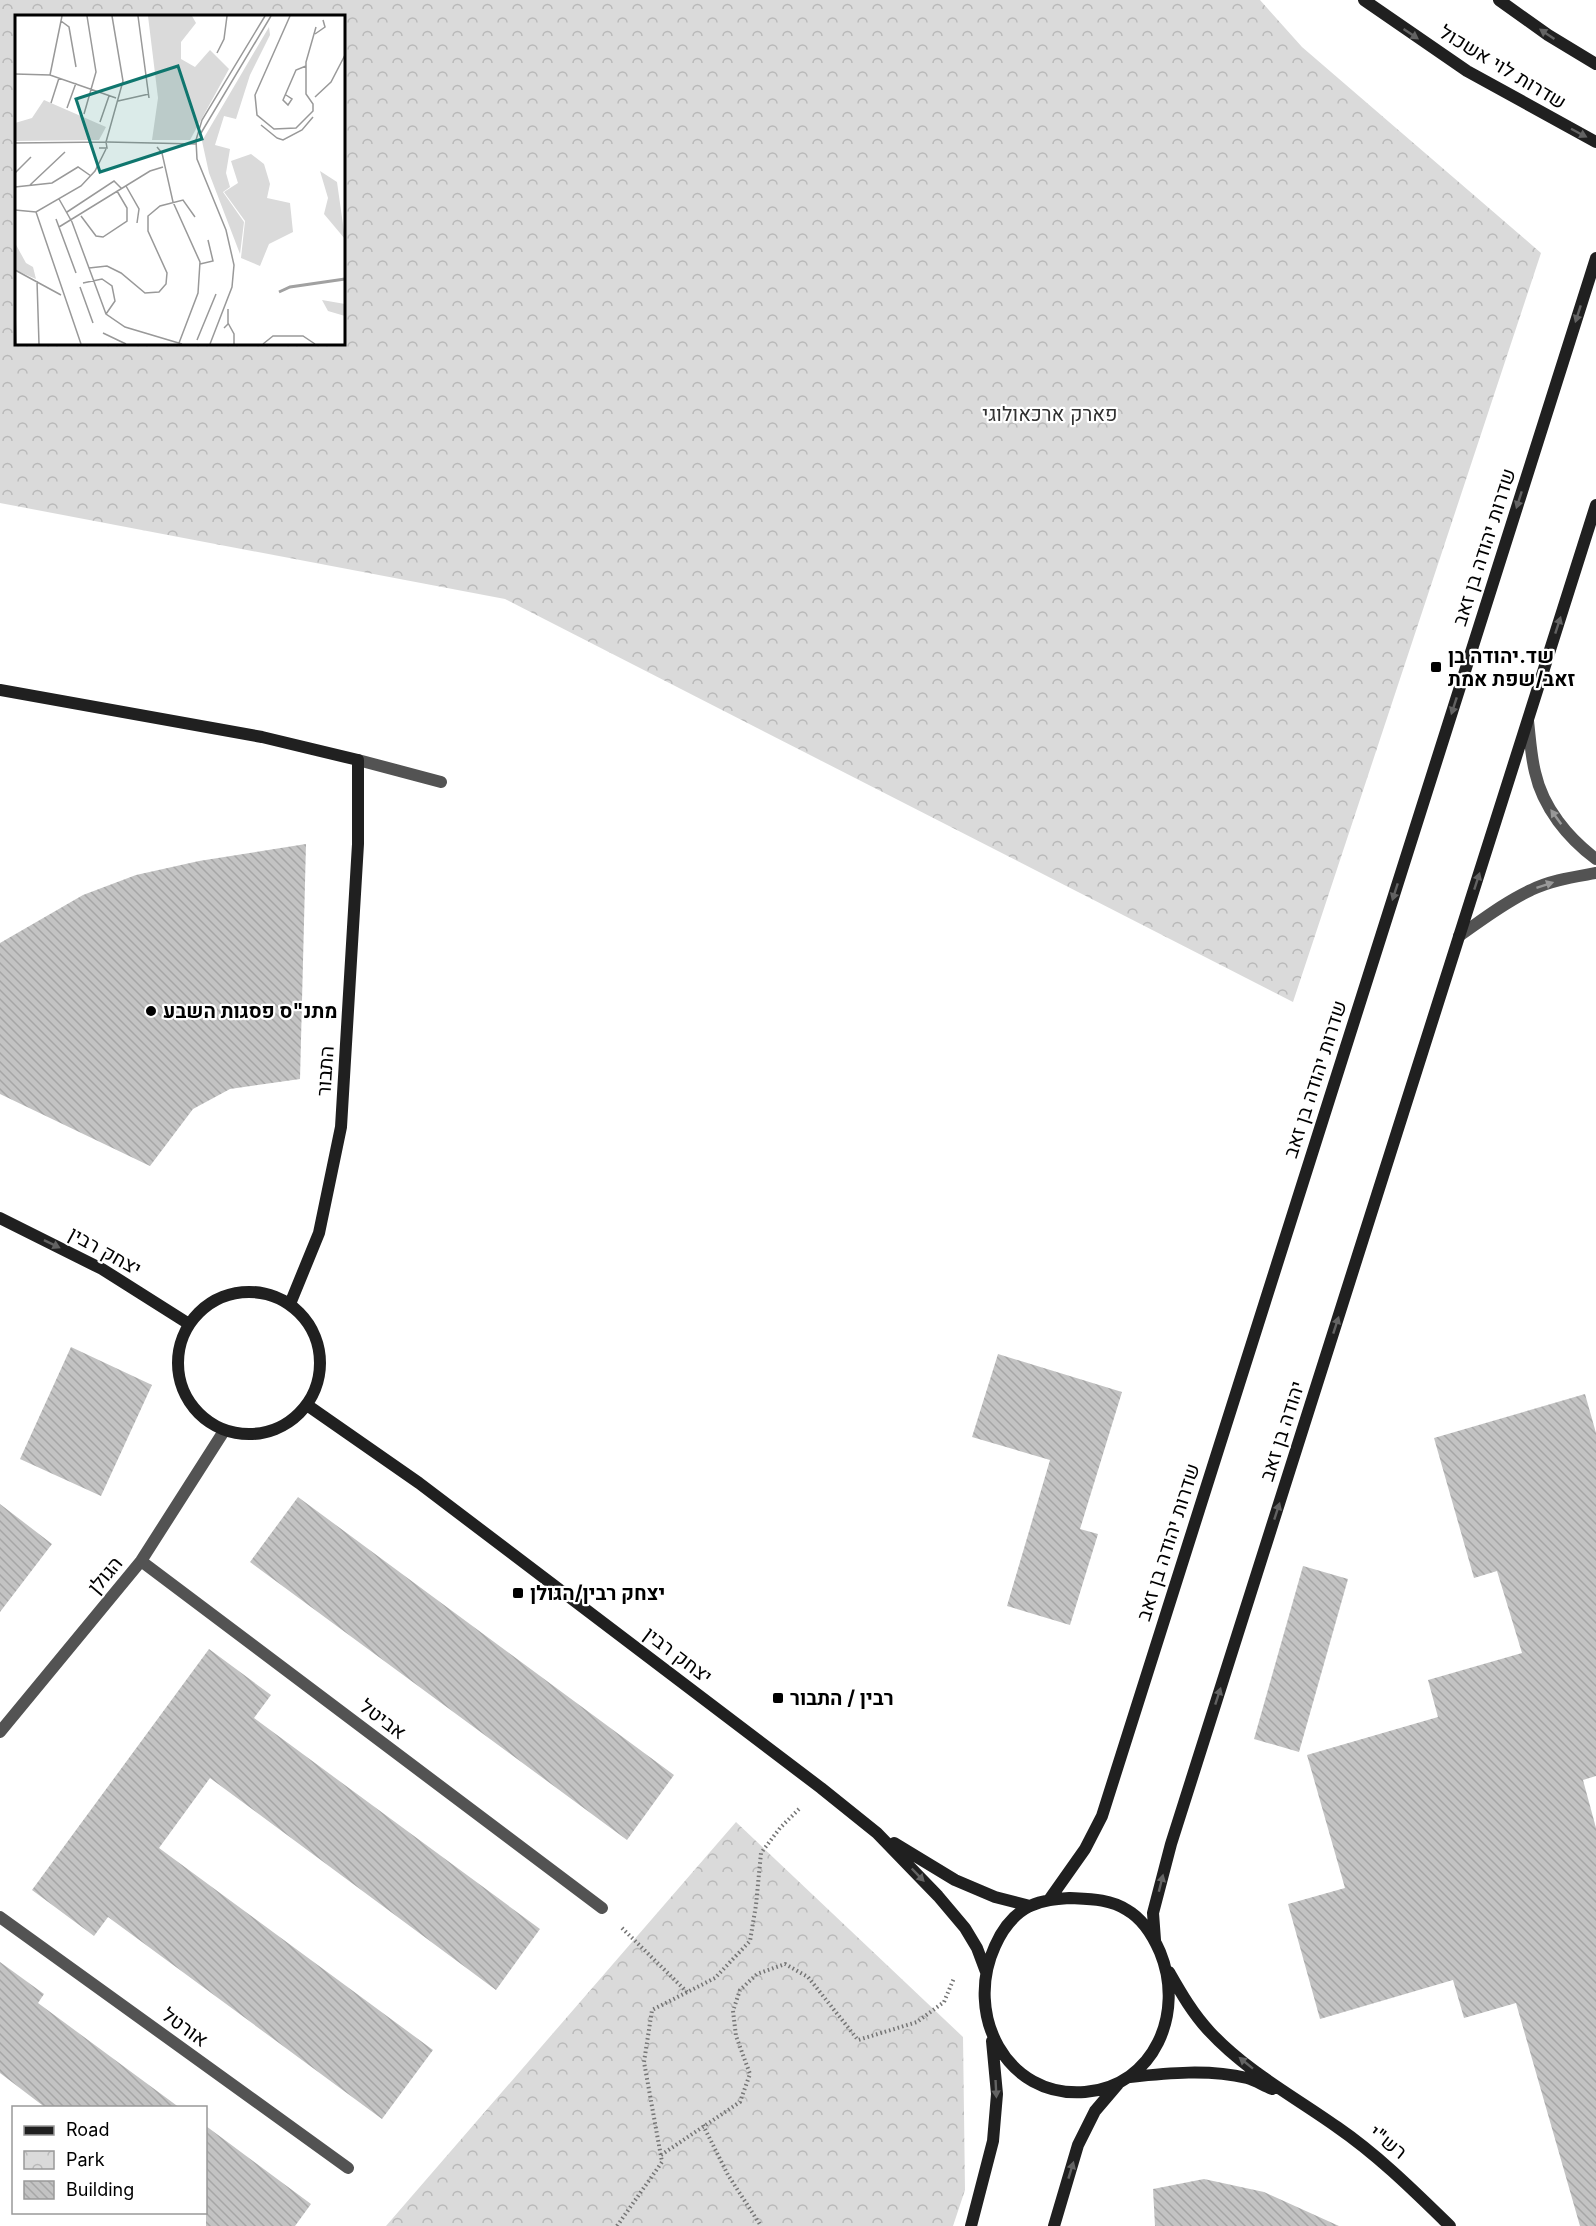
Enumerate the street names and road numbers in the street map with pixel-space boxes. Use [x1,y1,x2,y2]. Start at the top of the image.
street label: שדרות לוי אשכול [1435,20,1571,114]
street label: שדרות יהודה בן זאב [1447,465,1521,629]
street label: שדרות יהודה בן זאב [1278,997,1352,1161]
street label: התבור [311,1045,339,1097]
street label: יצחק רבין [65,1221,145,1281]
street label: יהודה בן זאב [1255,1378,1309,1484]
street label: שדרות יהודה בן זאב [1131,1460,1205,1624]
street label: הגולן [82,1551,128,1599]
street label: יצחק רבין [639,1622,717,1688]
street label: אביטל [355,1694,411,1744]
street label: אורטל [157,2002,213,2052]
street label: רש"י [1364,2120,1412,2164]

